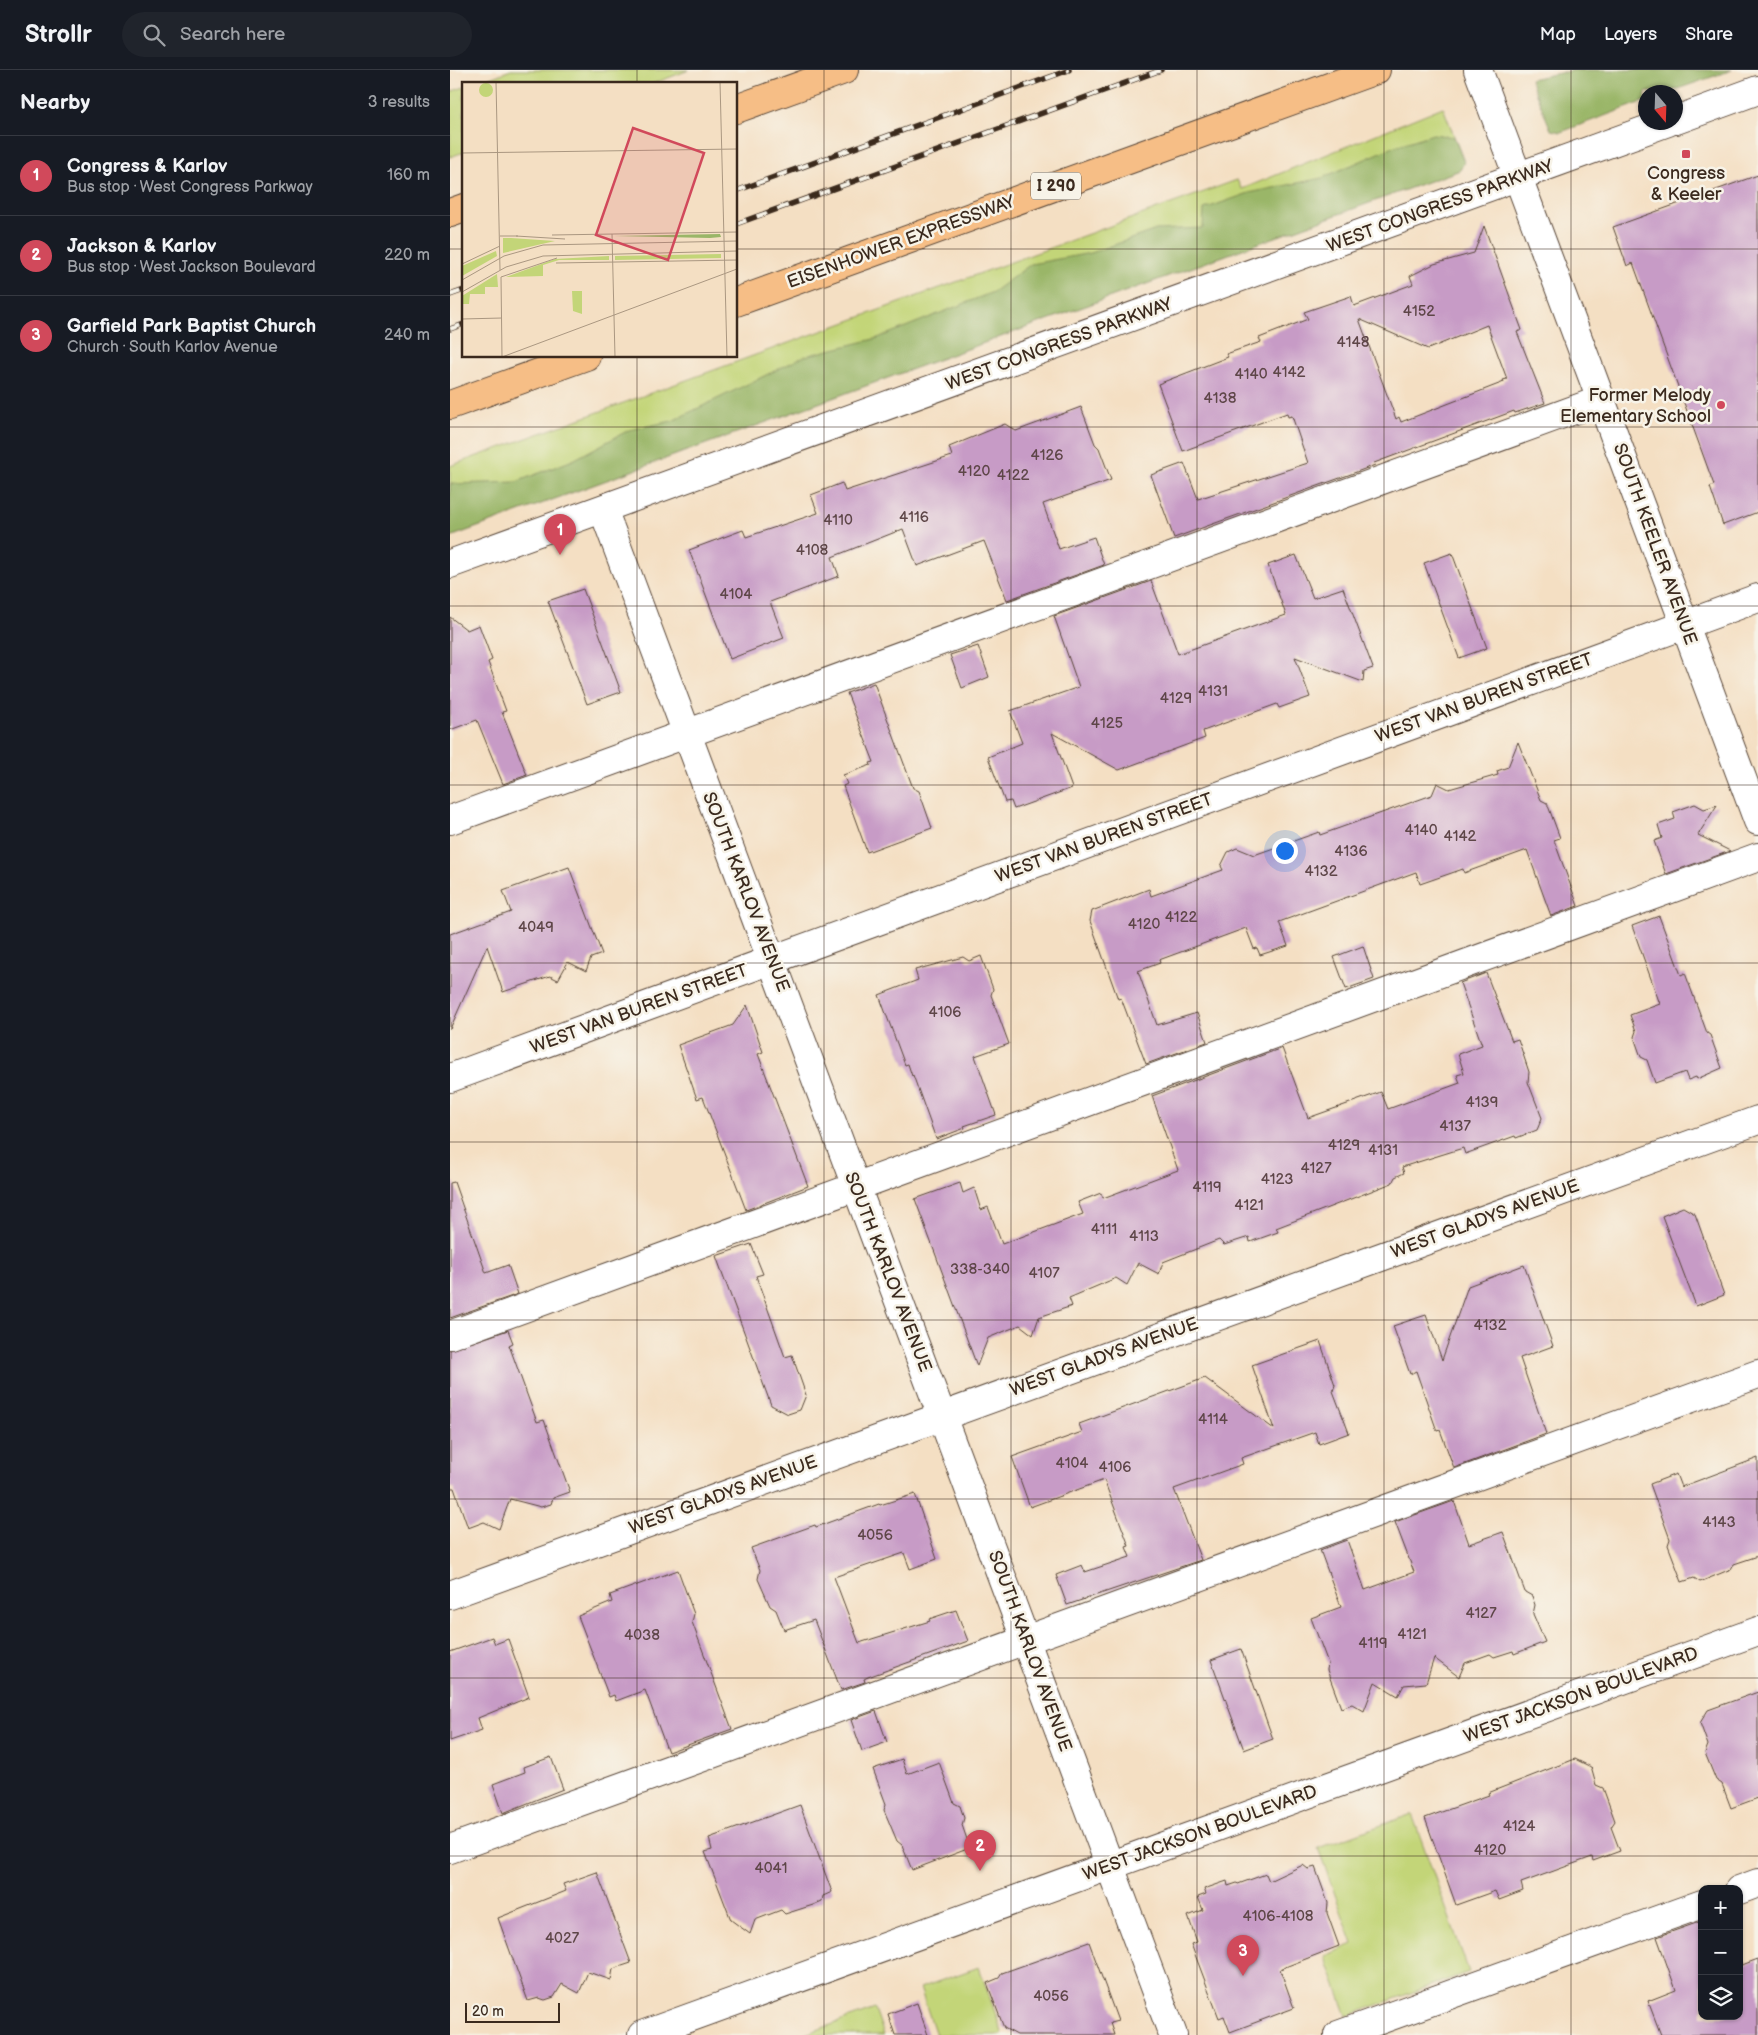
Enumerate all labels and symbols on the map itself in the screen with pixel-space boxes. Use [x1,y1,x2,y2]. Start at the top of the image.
inset map [462,82,738,358]
north arrow [1638,85,1683,130]
marker: Congress & Keeler [1680,148,1692,160]
street label: WEST CONGRESS PARKWAY [1324,155,1557,257]
place label: Congress & Keeler [1647,163,1725,205]
road number: I 290 [1031,172,1081,200]
street label: EISENHOWER EXPRESSWAY [784,191,1018,293]
street label: WEST CONGRESS PARKWAY [943,293,1176,395]
house number: 4152 [1403,302,1435,321]
house number: 4148 [1337,333,1370,352]
house number: 4142 [1273,363,1306,382]
house number: 4140 [1235,365,1268,384]
place label: Former Melody Elementary School [1560,385,1712,427]
house number: 4138 [1204,389,1237,408]
marker: Former Melody Elementary School [1715,399,1727,411]
street label: SOUTH KEELER AVENUE [1609,440,1701,648]
house number: 4126 [1031,446,1063,465]
house number: 4120 [958,462,990,481]
house number: 4122 [997,466,1029,485]
house number: 4116 [899,508,929,527]
house number: 4110 [823,511,853,530]
pin: 1 [544,514,576,555]
house number: 4108 [796,541,829,560]
house number: 4104 [720,585,752,604]
street label: WEST VAN BUREN STREET [1372,649,1596,747]
house number: 4131 [1198,682,1228,701]
house number: 4129 [1160,689,1192,708]
house number: 4125 [1091,714,1123,733]
street label: SOUTH KARLOV AVENUE [698,789,794,995]
street label: WEST VAN BUREN STREET [992,789,1216,887]
house number: 4140 [1405,821,1438,840]
house number: 4142 [1444,827,1477,846]
your location [1272,838,1298,864]
house number: 4136 [1334,842,1368,861]
house number: 4132 [1304,862,1338,881]
house number: 4122 [1165,908,1197,927]
house number: 4120 [1128,915,1160,934]
house number: 4049 [518,918,554,937]
street label: WEST VAN BUREN STREET [527,960,751,1058]
house number: 4106 [929,1003,961,1022]
house number: 4139 [1466,1093,1498,1112]
house number: 4137 [1439,1117,1471,1136]
house number: 4129 [1328,1136,1360,1155]
house number: 4131 [1368,1141,1398,1160]
house number: 4127 [1300,1159,1332,1178]
street label: SOUTH KARLOV AVENUE [840,1169,936,1375]
house number: 4123 [1261,1170,1293,1189]
street label: WEST GLADYS AVENUE [1388,1175,1582,1263]
house number: 4119 [1192,1178,1222,1197]
house number: 4121 [1234,1196,1264,1215]
house number: 4111 [1091,1220,1117,1239]
house number: 4113 [1129,1227,1159,1246]
house number: 338-340 [950,1260,1010,1279]
house number: 4107 [1028,1264,1060,1283]
street label: WEST GLADYS AVENUE [1007,1313,1201,1401]
house number: 4132 [1473,1316,1507,1335]
house number: 4114 [1198,1410,1228,1429]
street label: WEST GLADYS AVENUE [626,1451,820,1539]
house number: 4104 [1056,1454,1088,1473]
house number: 4106 [1099,1458,1131,1477]
house number: 4143 [1702,1513,1736,1532]
house number: 4056 [857,1526,893,1545]
street label: SOUTH KARLOV AVENUE [984,1548,1076,1754]
house number: 4127 [1465,1604,1497,1623]
house number: 4121 [1397,1625,1427,1644]
house number: 4038 [624,1626,660,1645]
house number: 4119 [1358,1634,1388,1653]
street label: WEST JACKSON BOULEVARD [1461,1643,1701,1747]
street label: WEST JACKSON BOULEVARD [1080,1781,1320,1885]
house number: 4124 [1503,1817,1535,1836]
pin: 2 [964,1830,996,1871]
house number: 4120 [1474,1841,1506,1860]
house number: 4041 [755,1859,787,1878]
house number: 4106-4108 [1243,1907,1314,1926]
house number: 4027 [545,1929,580,1948]
pin: 3 [1227,1935,1259,1976]
house number: 4056 [1033,1987,1069,2006]
scale bar [465,2000,560,2023]

